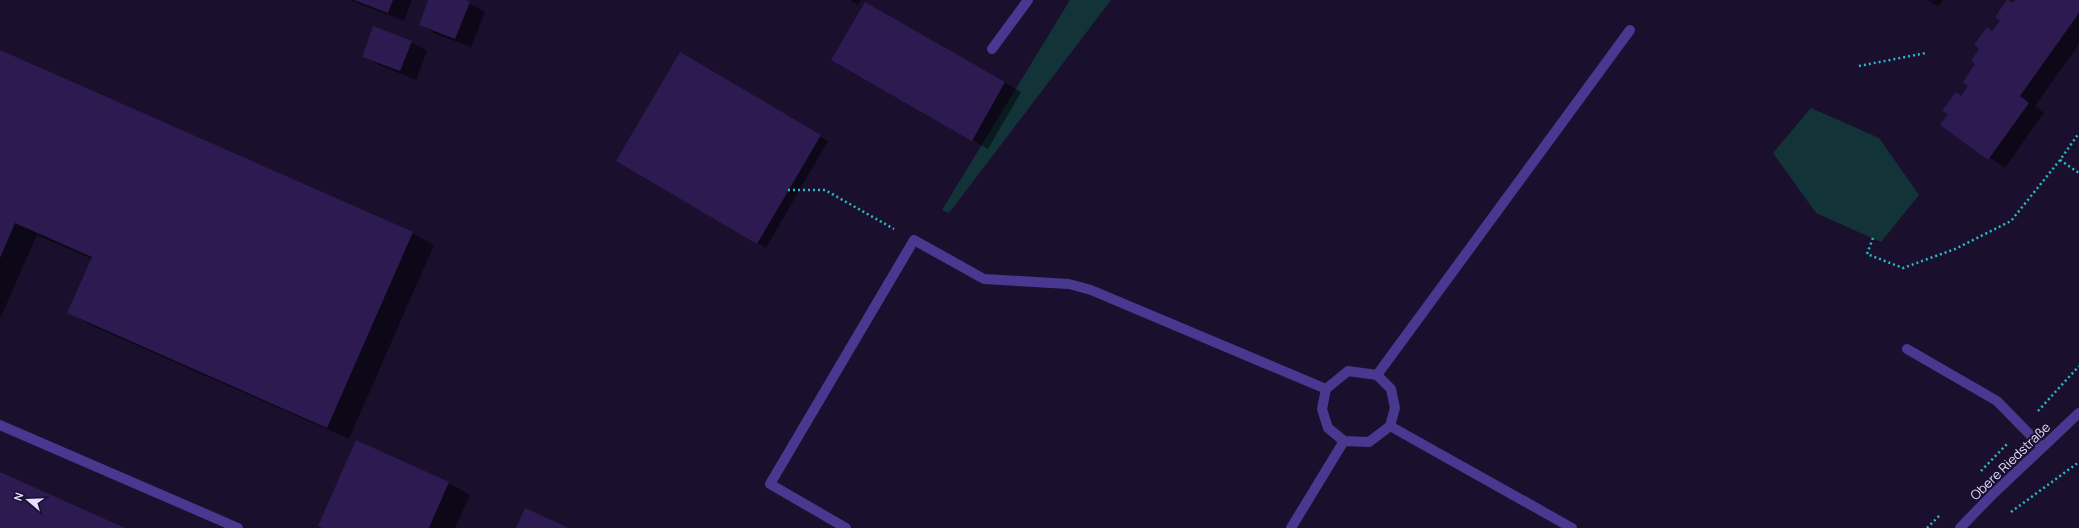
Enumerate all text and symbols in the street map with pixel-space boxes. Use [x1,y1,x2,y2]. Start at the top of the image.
street label: Obere Riedstraße [1966,418,2054,504]
north arrow [8,480,48,520]
text: N [10,490,26,503]

